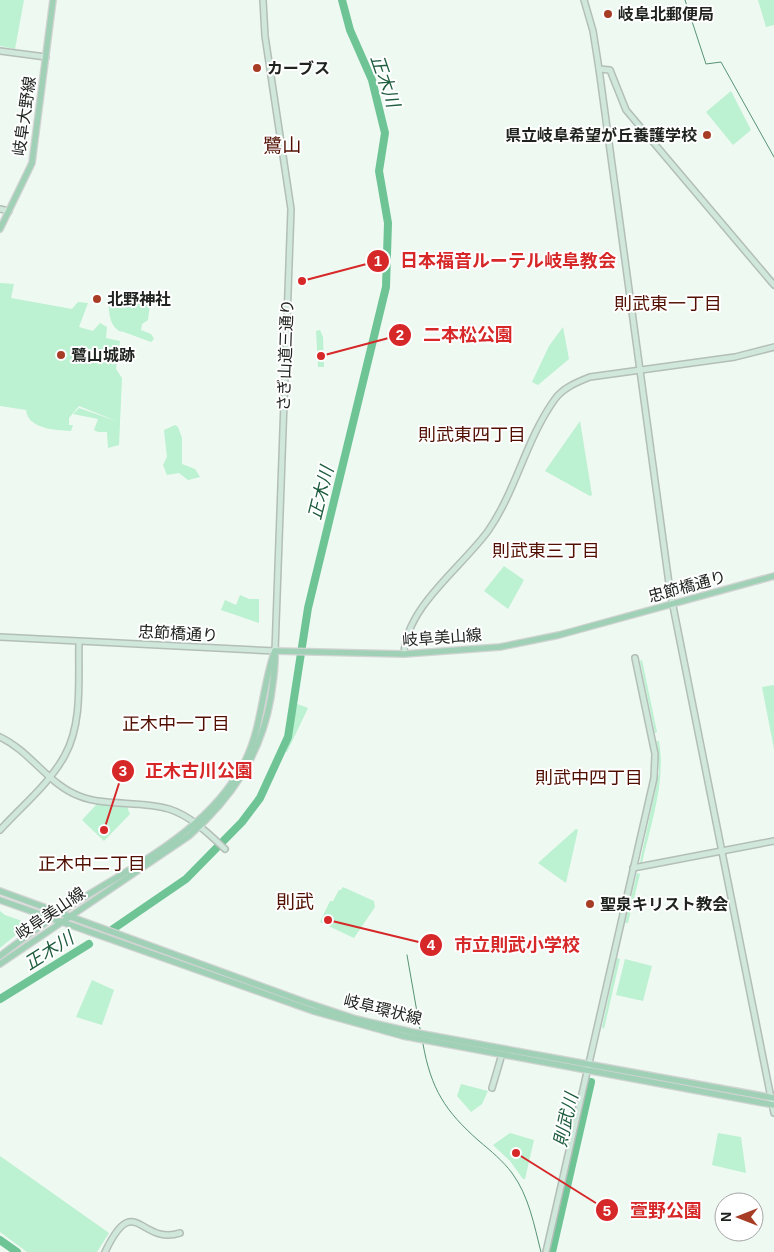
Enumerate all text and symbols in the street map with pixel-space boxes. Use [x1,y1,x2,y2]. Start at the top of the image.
place label: 岐阜北郵便局 [618,5,714,23]
marker: 岐阜北郵便局 [602,8,614,20]
water label: 正木川 [367,52,404,112]
place label: カーブス [267,60,330,77]
marker: カーブス [251,62,263,74]
street label: 岐阜大野線 [11,75,38,157]
place label: 県立岐阜希望が丘養護学校 [505,126,697,144]
marker: 県立岐阜希望が丘養護学校 [701,129,713,141]
district label: 鷺山 [263,135,301,156]
callout: 日本福音ルーテル岐阜教会 [365,244,626,277]
text: 日本福音ルーテル岐阜教会 [400,251,616,271]
text: 1 [374,252,382,269]
place label: 北野神社 [107,290,171,308]
marker: 北野神社 [91,293,103,305]
district label: 則武東一丁目 [614,294,722,314]
street label: さぎ山道三通り [275,299,296,411]
callout: 二本松公園 [388,318,523,351]
text: 二本松公園 [423,325,513,345]
text: 2 [396,326,404,343]
place label: 鷺山城跡 [71,346,135,364]
marker: 鷺山城跡 [55,349,67,361]
district label: 則武東四丁目 [418,425,526,445]
water label: 正木川 [305,462,338,522]
district label: 則武東三丁目 [492,541,600,561]
street label: 忠節橋通り [646,568,728,605]
street label: 忠節橋通り [138,623,218,644]
street label: 岐阜美山線 [402,626,483,649]
district label: 正木中一丁目 [122,714,230,734]
callout: 正木古川公園 [110,754,263,787]
text: 正木古川公園 [145,761,253,781]
text: 3 [119,762,127,779]
district label: 則武中四丁目 [535,768,643,788]
district label: 正木中二丁目 [38,854,146,874]
street label: 岐阜美山線 [12,884,88,943]
district label: 則武 [276,891,314,912]
place label: 聖泉キリスト教会 [600,896,728,913]
marker: 聖泉キリスト教会 [584,898,596,910]
water label: 正木川 [21,927,79,974]
callout: 市立則武小学校 [419,928,590,961]
text: 市立則武小学校 [454,935,580,955]
text: 4 [427,936,436,953]
street label: 岐阜環状線 [342,992,424,1027]
water label: 則武川 [550,1089,582,1149]
north arrow [714,1192,764,1242]
callout: 萱野公園 [595,1194,712,1227]
text: 萱野公園 [630,1201,702,1221]
text: 5 [603,1202,611,1219]
text: N [718,1212,734,1222]

